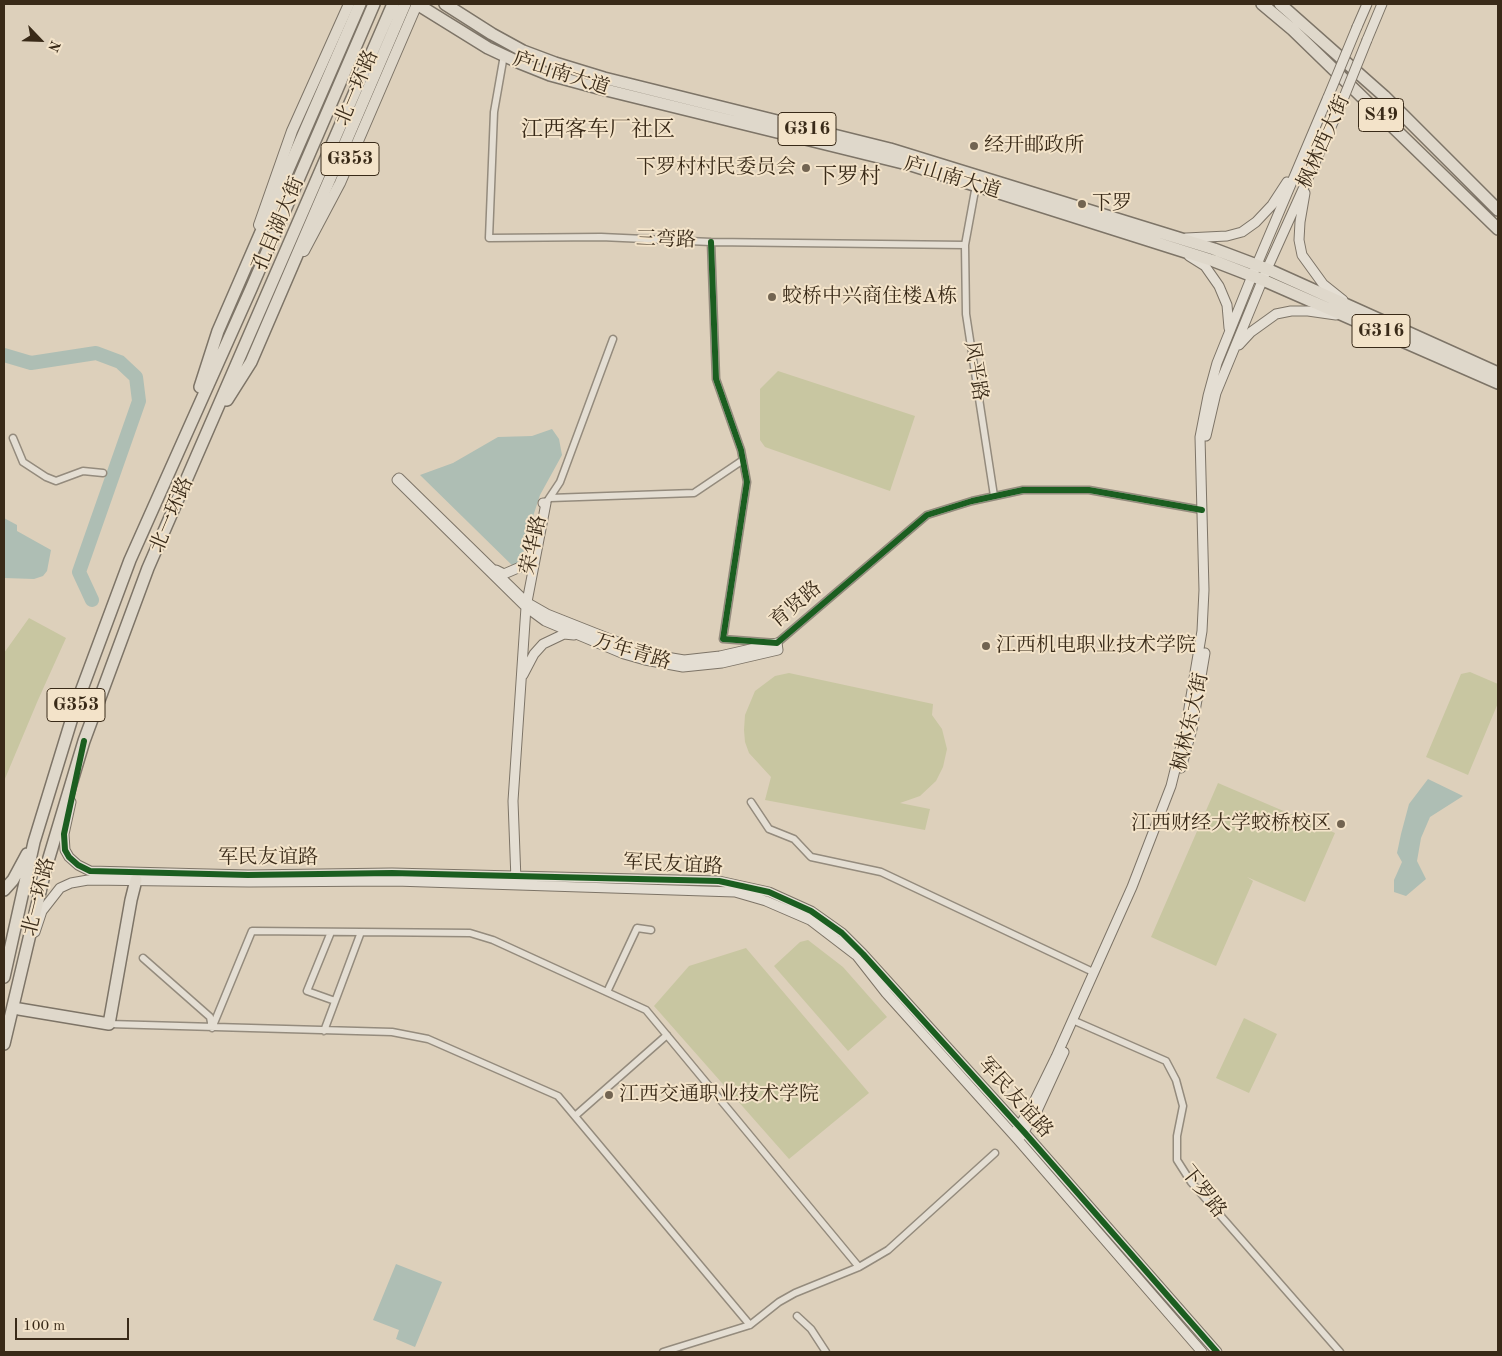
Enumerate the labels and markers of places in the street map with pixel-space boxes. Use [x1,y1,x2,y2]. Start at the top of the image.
place label: 经开邮政所 [984,134,1084,158]
marker: 经开邮政所 [968,140,980,152]
place label: 下罗村村民委员会 [636,156,796,180]
marker: 下罗村村民委员会 [800,162,812,174]
place label: 下罗 [1092,192,1132,216]
marker: 下罗 [1076,198,1088,210]
place label: 蛟桥中兴商住楼A栋 [782,285,957,309]
marker: 蛟桥中兴商住楼A栋 [766,291,778,303]
place label: 江西机电职业技术学院 [996,634,1196,658]
marker: 江西机电职业技术学院 [980,640,992,652]
place label: 江西财经大学蛟桥校区 [1131,812,1331,836]
marker: 江西财经大学蛟桥校区 [1335,818,1347,830]
place label: 江西交通职业技术学院 [619,1083,819,1107]
marker: 江西交通职业技术学院 [603,1089,615,1101]

